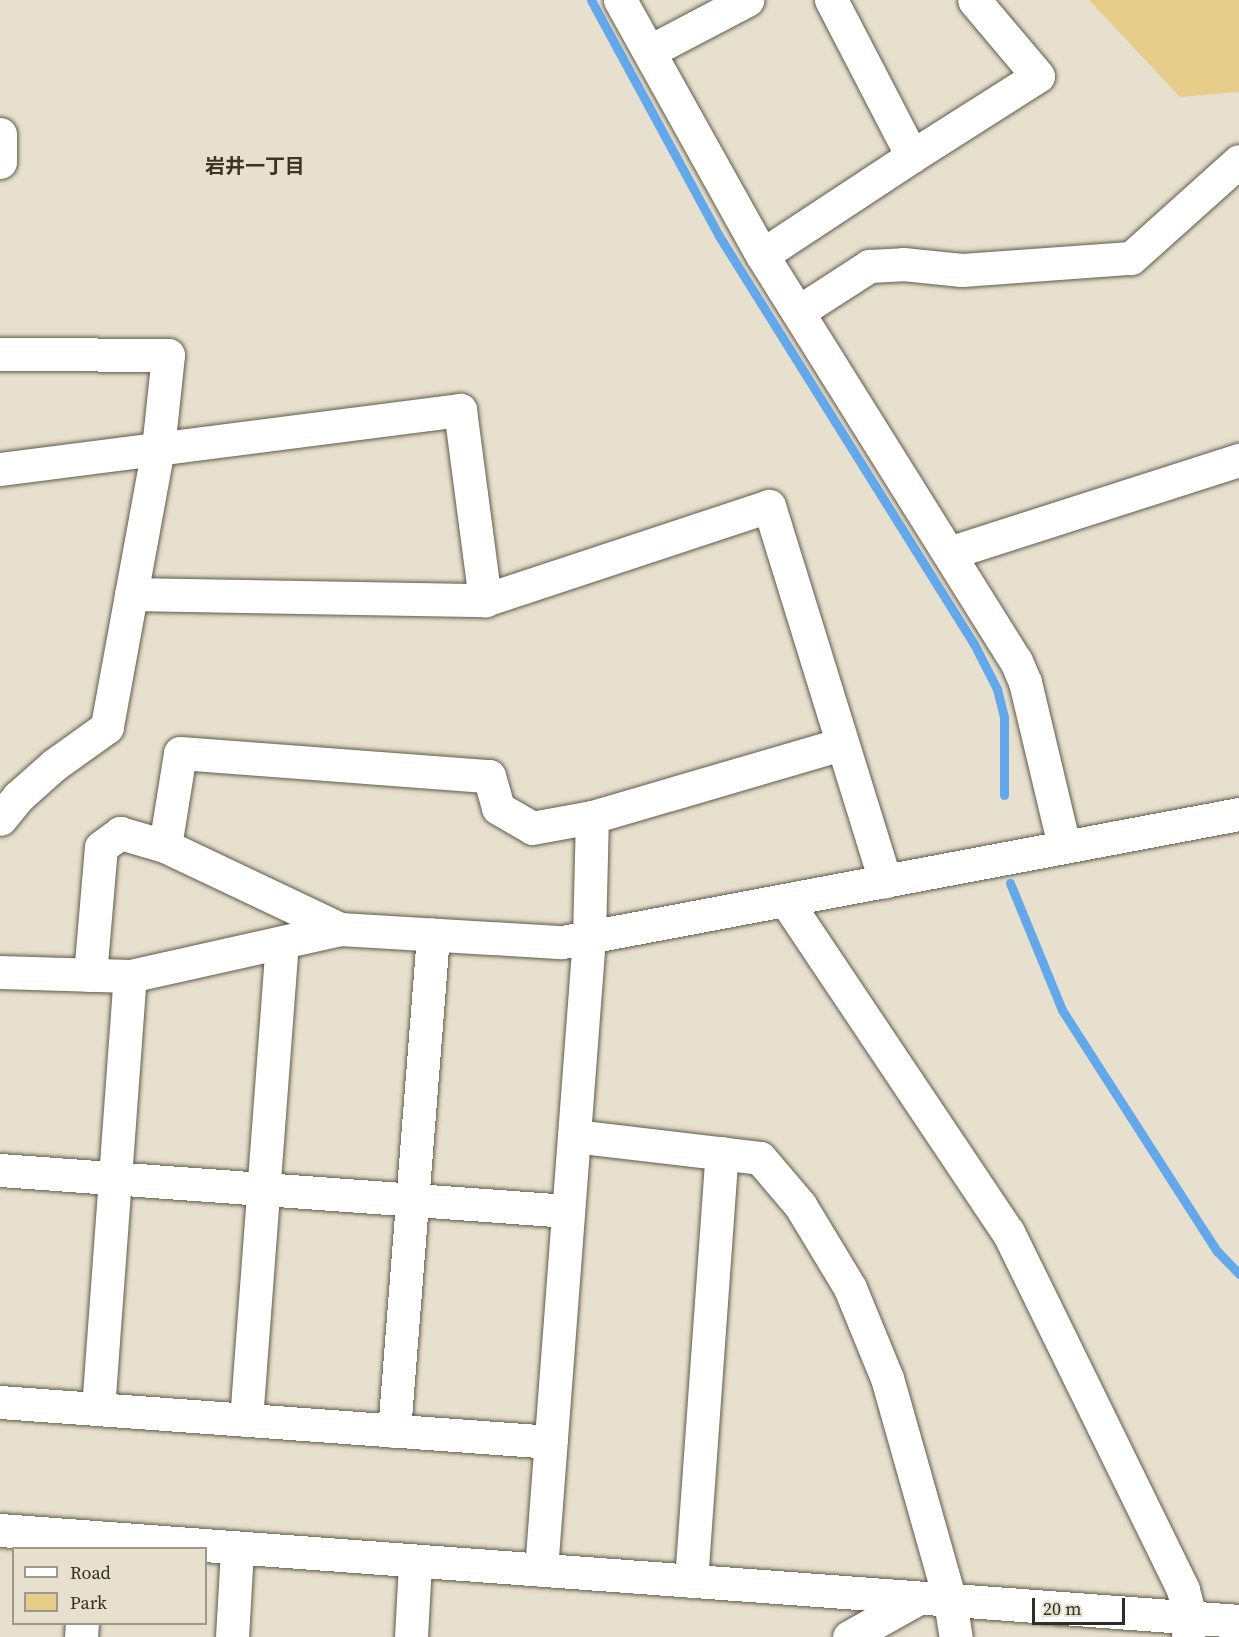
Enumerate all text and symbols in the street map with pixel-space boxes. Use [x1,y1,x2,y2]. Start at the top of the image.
district label: 岩井一丁目 [205,154,305,178]
legend [12,1547,207,1625]
text: Road [70,1560,111,1585]
scale bar [1035,1586,1128,1624]
text: Park [70,1590,107,1615]
text: 20 m [1043,1596,1081,1621]

